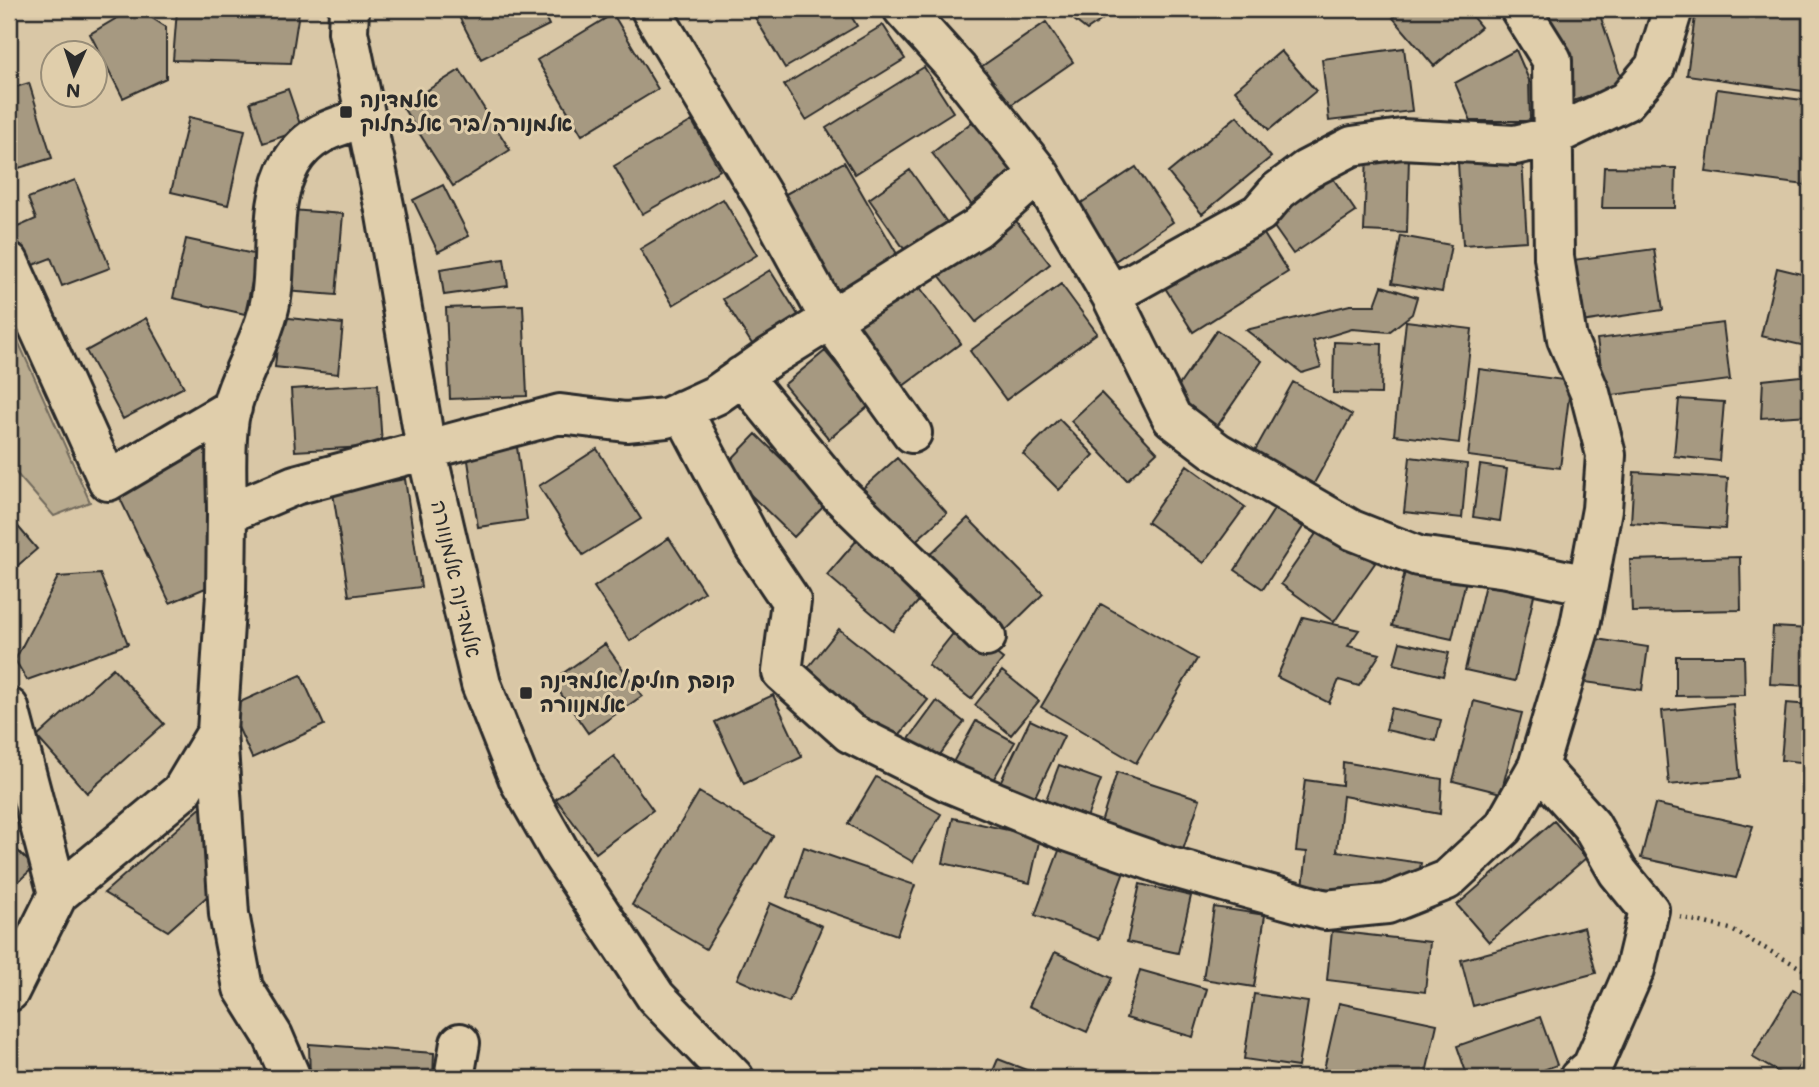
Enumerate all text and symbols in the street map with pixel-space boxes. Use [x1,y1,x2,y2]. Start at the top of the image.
north arrow [38,38,108,108]
text: N [65,79,81,104]
place label: אלמדינה אלמנורה/ביר אלזחלוק [360,85,573,137]
marker: אלמדינה אלמנורה/ביר אלזחלוק [338,104,354,120]
street label: אלמדינה אלמנוורה [426,497,489,660]
place label: קופת חולים/אלמדינה אלמנוורה [540,666,735,718]
marker: קופת חולים/אלמדינה אלמנוורה [518,685,534,701]

